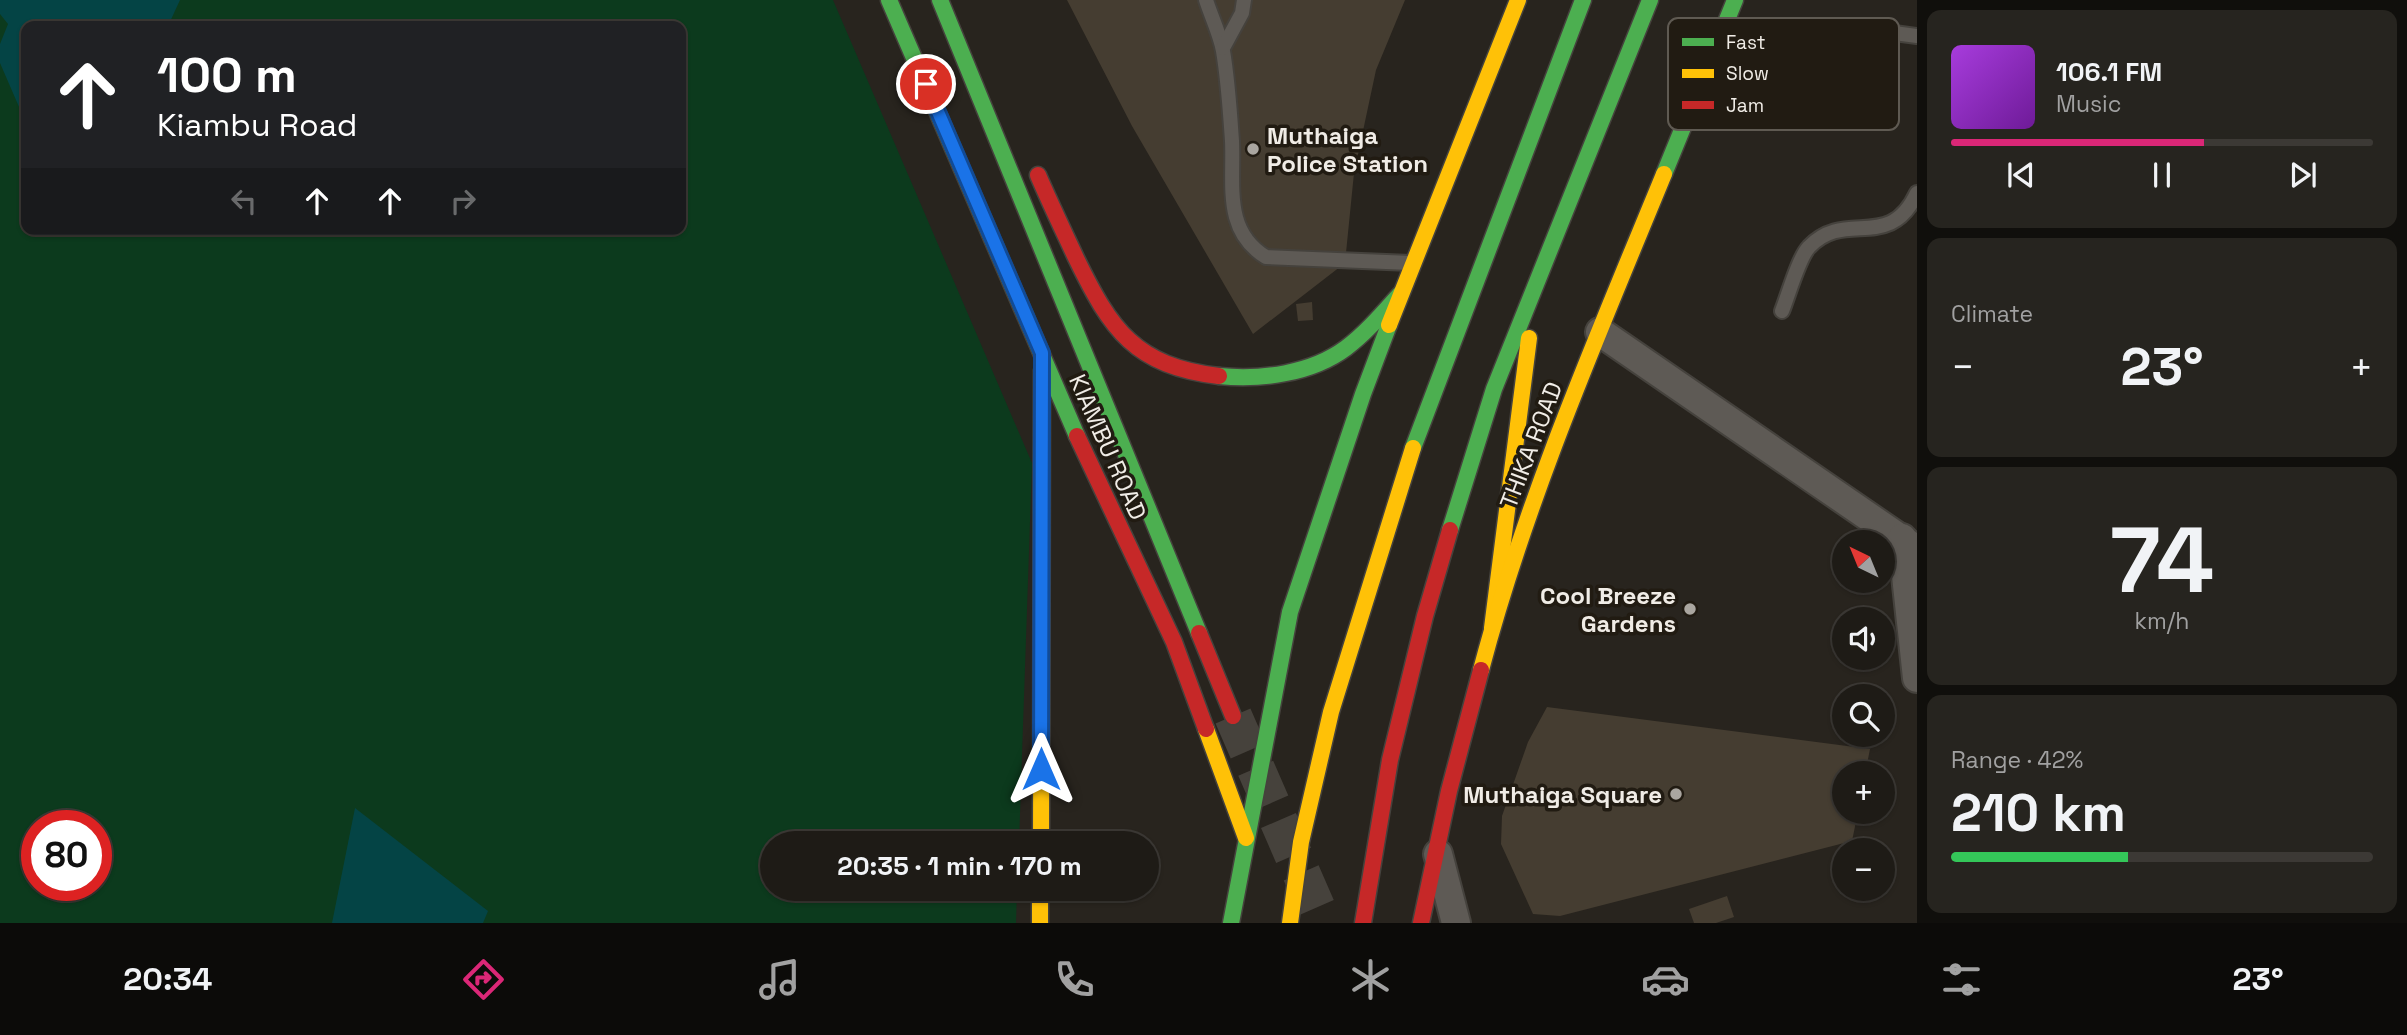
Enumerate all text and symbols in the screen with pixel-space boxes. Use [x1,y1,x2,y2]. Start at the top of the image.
legend [1668,18,1899,130]
text: Fast [1726,30,1766,55]
text: 100 m [157,44,297,106]
icon: ahead [42,49,133,140]
pin [896,54,956,114]
text: 106.1 FM [2056,55,2162,89]
text: Slow [1726,61,1769,86]
icon: arrive [907,65,945,103]
text: Music [2056,89,2121,119]
text: Jam [1726,93,1764,118]
text: Kiambu Road [157,105,357,145]
place label: Muthaiga Police Station [1267,120,1428,179]
marker: Muthaiga Police Station [1245,141,1261,157]
icon: previous [2002,156,2040,194]
icon: pause [2143,156,2181,194]
icon: next [2284,156,2322,194]
icon: left [225,182,263,220]
icon: ahead [298,182,336,220]
icon: ahead [371,182,409,220]
icon: right [444,182,482,220]
text: Climate [1951,299,2033,329]
text: 23° [2121,334,2204,400]
text: − [1951,343,1975,391]
text: + [2349,343,2373,391]
street label: KIAMBU ROAD [1062,369,1154,525]
street label: THIKA ROAD [1493,377,1569,513]
text: 74 [2110,502,2214,619]
north arrow [1832,530,1895,593]
map controls [1832,530,1895,901]
place label: Cool Breeze Gardens [1540,580,1676,639]
marker: Cool Breeze Gardens [1682,601,1698,617]
text: km/h [2135,606,2189,636]
button: sound [1832,607,1895,670]
button: search [1832,684,1895,747]
position arrow [1004,732,1078,806]
text: Range · 42% [1951,745,2083,775]
button: + [1832,761,1895,824]
place label: Muthaiga Square [1463,779,1662,810]
text: 210 km [1951,780,2126,846]
marker: Muthaiga Square [1668,786,1684,802]
speed limit sign: 80 [21,810,112,901]
button: − [1832,838,1895,901]
text: 20:35 · 1 min · 170 m [837,849,1082,883]
icon: directions [459,955,508,1004]
icon: music [755,955,804,1004]
icon: phone [1050,955,1099,1004]
icon: climate [1346,955,1395,1004]
icon: car [1641,955,1690,1004]
icon: filters [1937,955,1986,1004]
text: 20:34 [123,959,212,999]
text: 23° [2233,959,2284,999]

